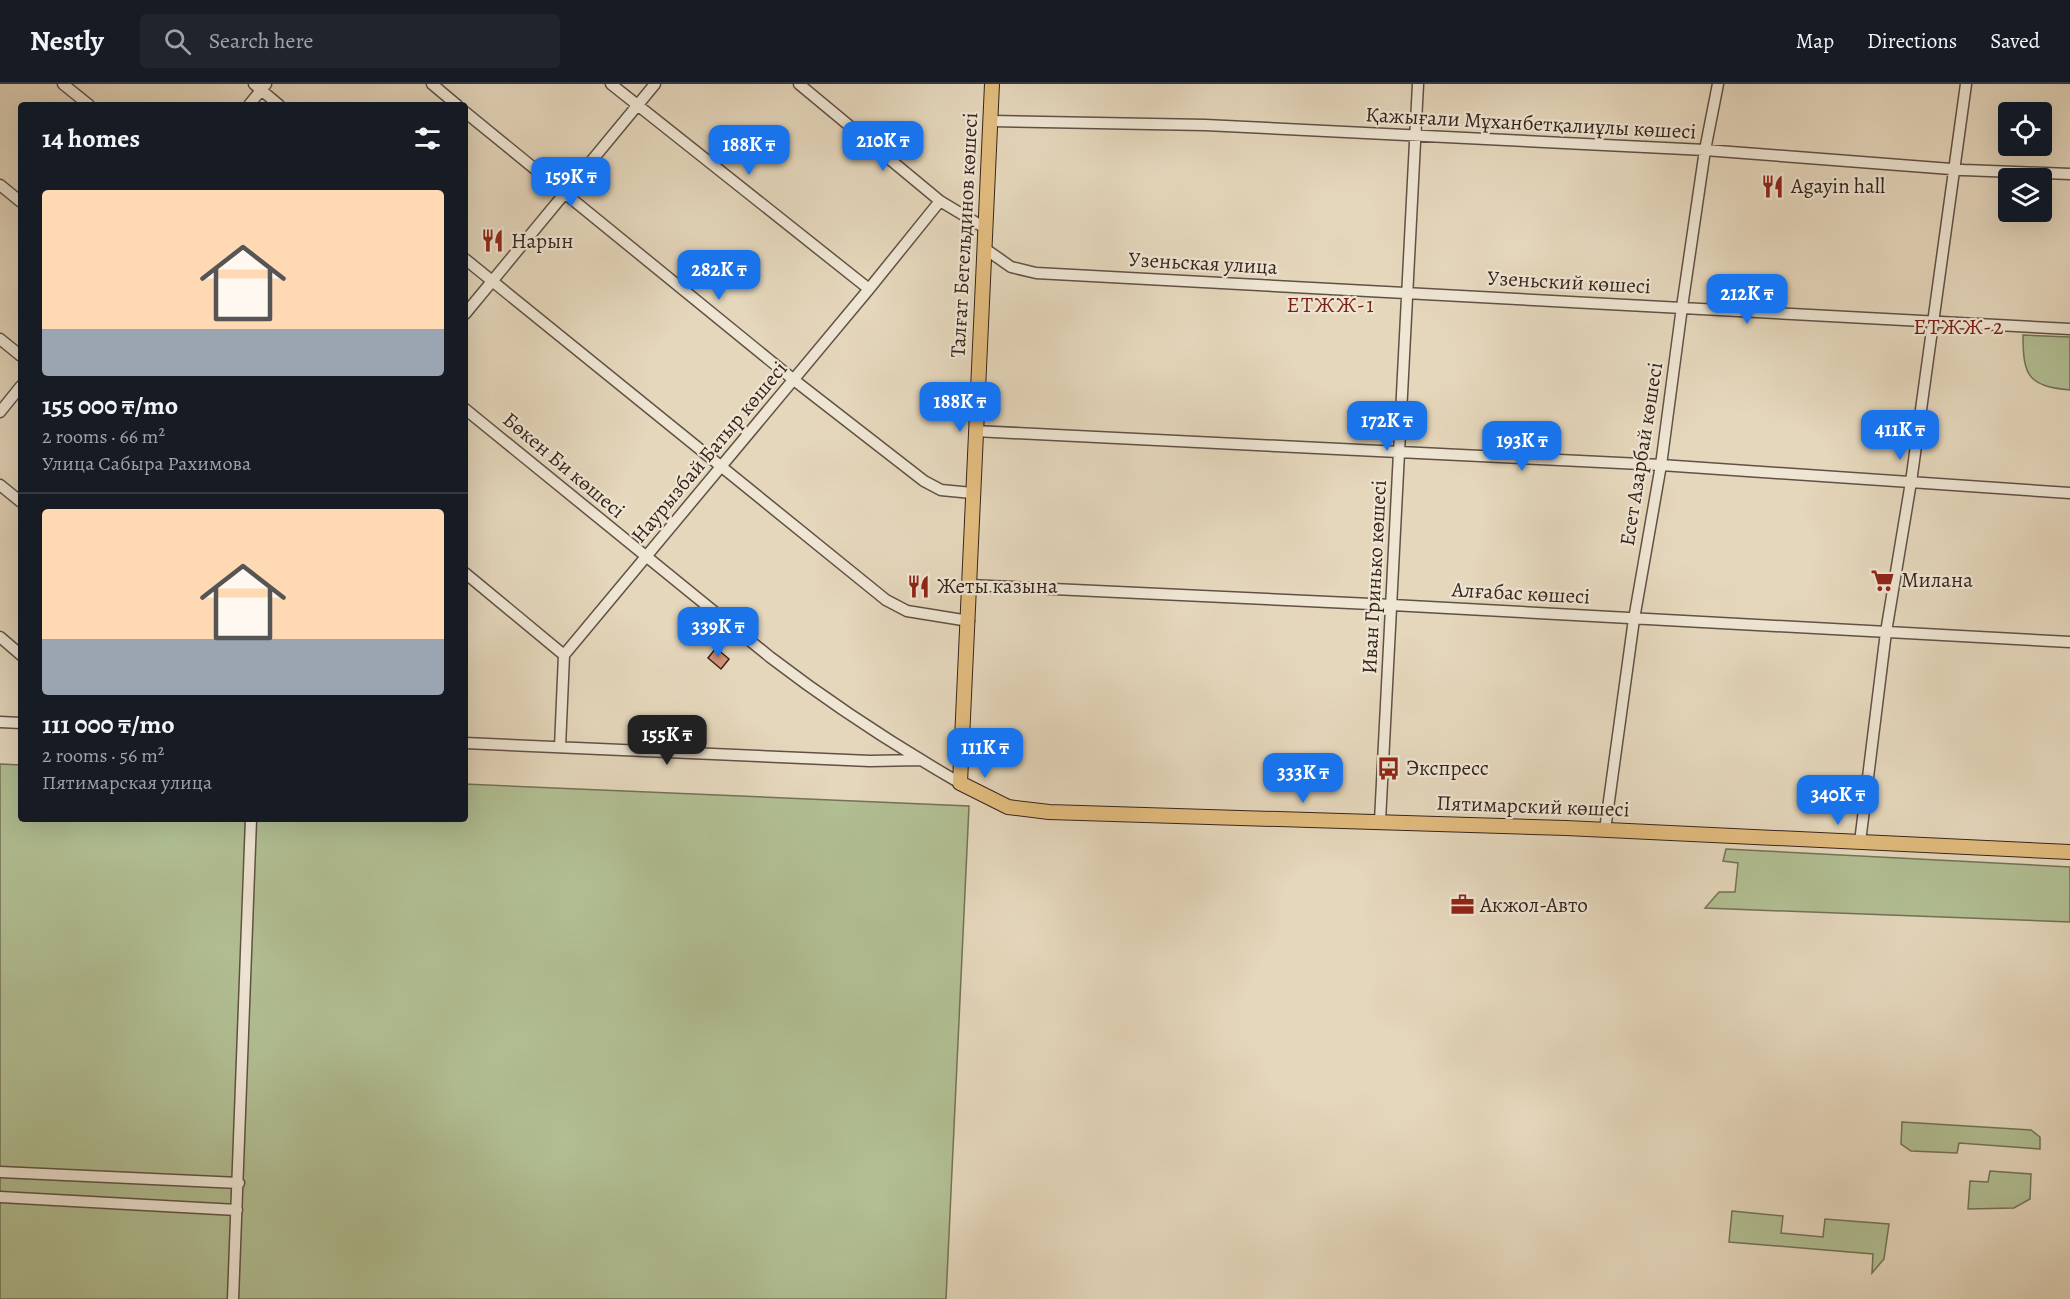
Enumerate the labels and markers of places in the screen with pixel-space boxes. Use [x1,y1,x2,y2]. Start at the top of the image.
pin: 210K ₸ [834,121,932,172]
pin: 188K ₸ [700,125,798,176]
pin: 159K ₸ [522,157,620,208]
place label: Agayin hall [1790,172,1885,200]
restaurant icon: Agayin hall [1760,173,1786,199]
place label: Нарын [511,227,573,255]
restaurant icon: Нарын [480,228,506,254]
pin: 282K ₸ [670,250,768,301]
pin: 212K ₸ [1698,274,1796,325]
pin: 188K ₸ [911,382,1009,433]
pin: 172K ₸ [1338,401,1436,452]
pin: 411K ₸ [1851,410,1949,461]
pin: 193K ₸ [1473,421,1571,472]
place label: Милана [1901,566,1973,594]
supermarket icon: Милана [1870,567,1896,593]
place label: Жеты казына [937,572,1058,600]
restaurant icon: Жеты казына [906,573,932,599]
pin: 339K ₸ [669,607,767,658]
pin: 155K ₸ [618,715,716,766]
pin: 111K ₸ [936,728,1034,779]
pin: 333K ₸ [1254,753,1352,804]
place label: Экспресс [1406,754,1489,782]
bus stop icon: Экспресс [1375,755,1401,781]
pin: 340K ₸ [1789,775,1887,826]
place label: Акжол-Авто [1479,891,1588,919]
office icon: Акжол-Авто [1449,892,1475,918]

